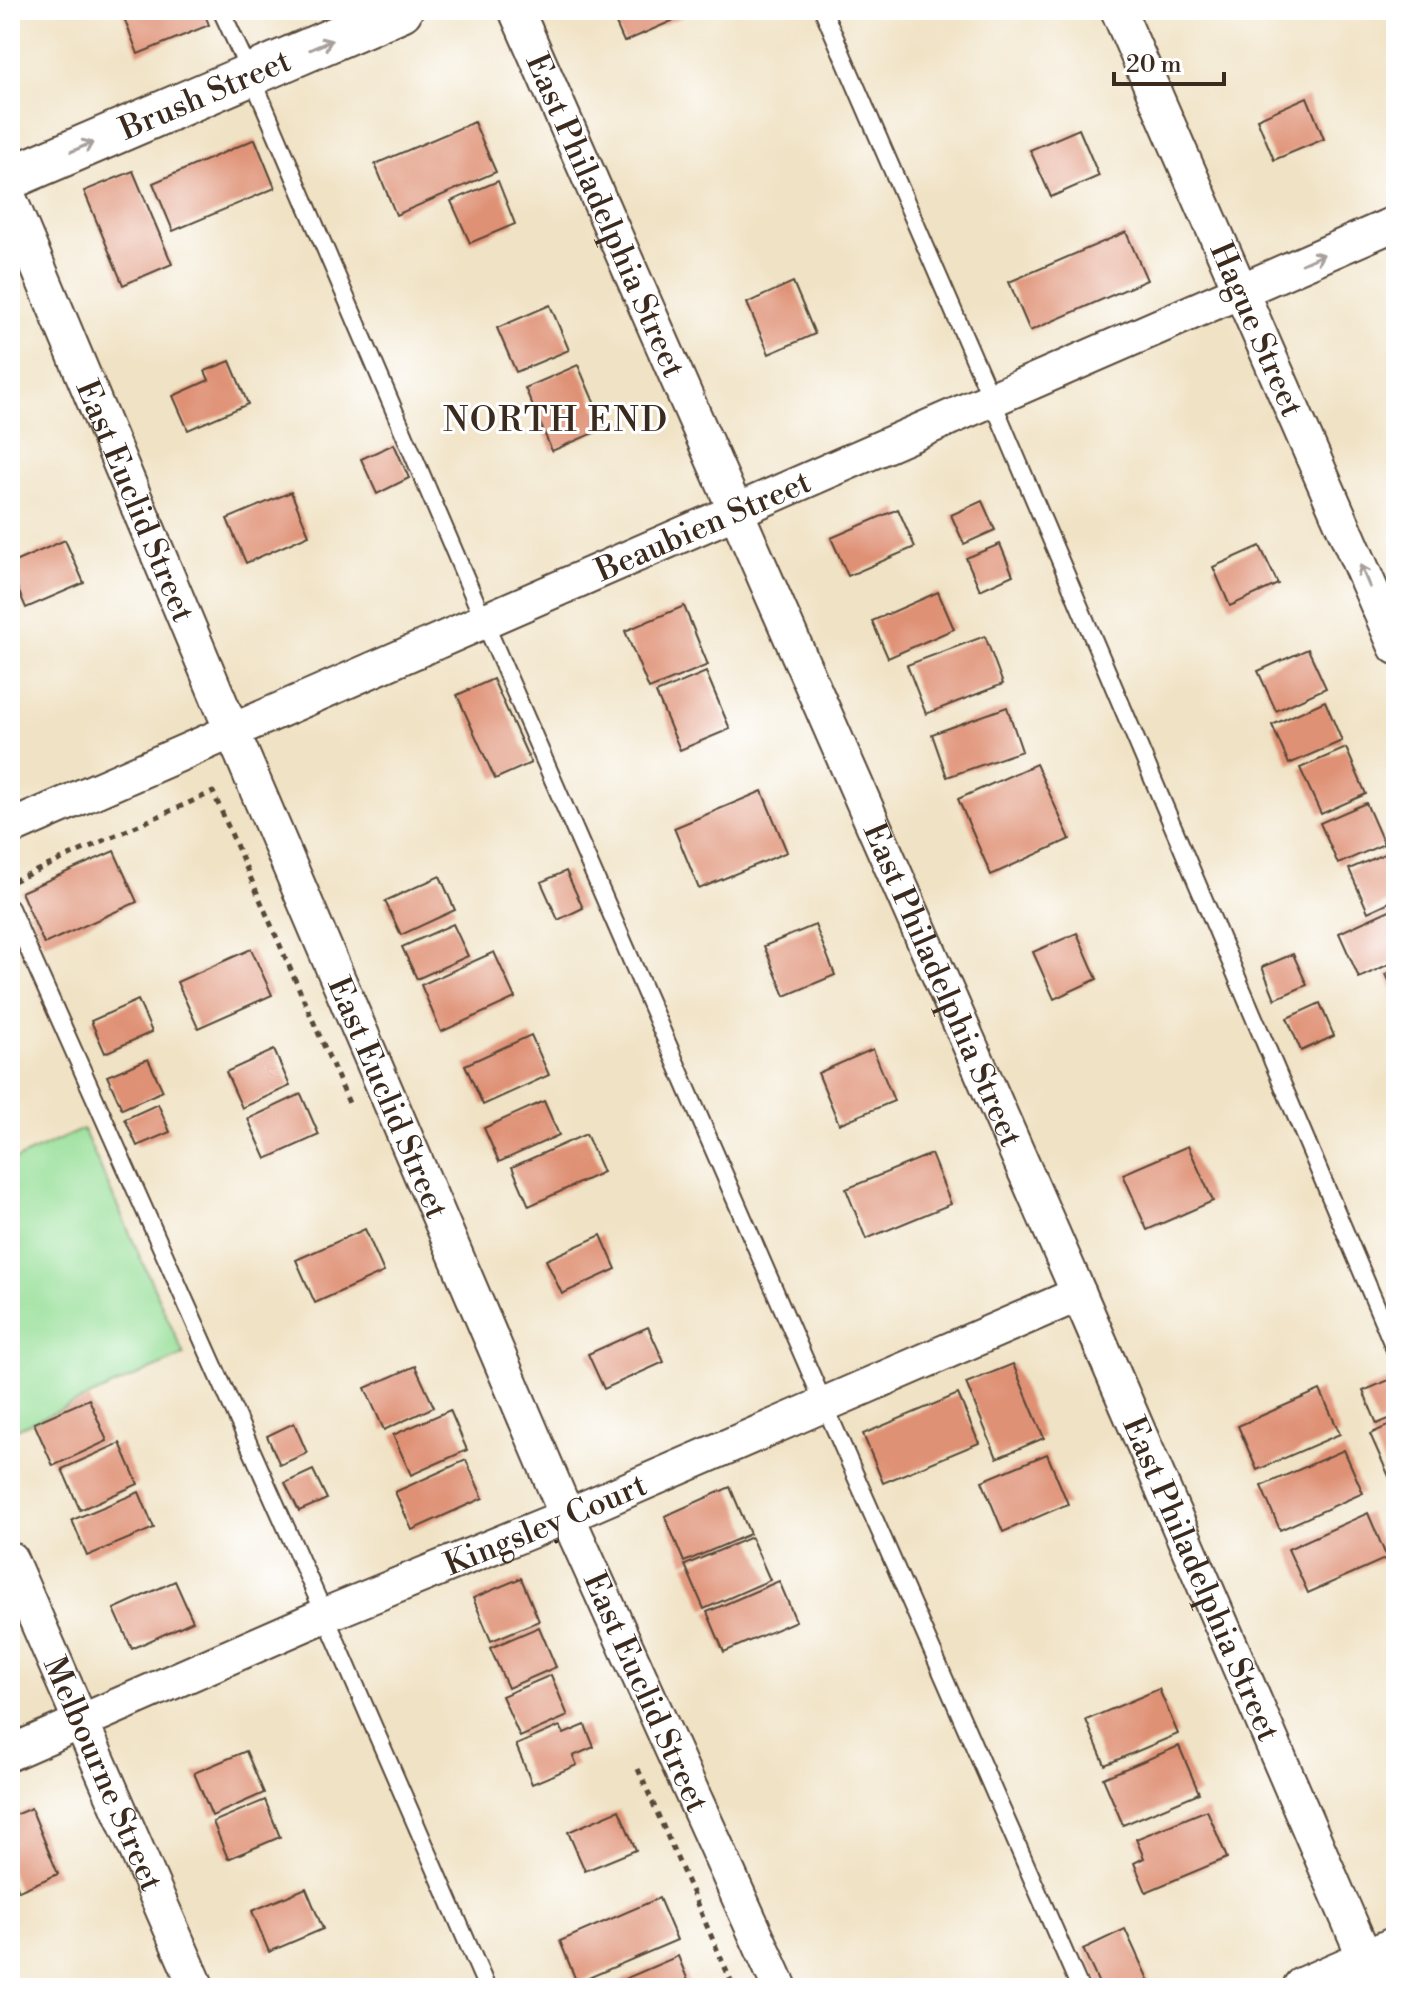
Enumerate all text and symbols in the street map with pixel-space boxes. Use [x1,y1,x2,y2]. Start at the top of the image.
one-way arrow [308,36,332,51]
scale bar [1114,36,1224,86]
street label: Brush Street [113,41,297,150]
street label: East Philadelphia Street [517,47,694,384]
text: 20 m [1126,50,1182,80]
one-way arrow [69,139,94,154]
street label: Hague Street [1201,236,1312,423]
one-way arrow [1300,251,1324,266]
street label: East Euclid Street [66,374,203,628]
district label: NORTH END [443,400,669,442]
street label: Beaubien Street [589,462,817,591]
one-way arrow [1357,564,1372,588]
street label: East Philadelphia Street [854,817,1031,1153]
street label: East Euclid Street [318,971,457,1225]
street label: East Philadelphia Street [1113,1411,1288,1747]
street label: Kingsley Court [438,1465,653,1585]
street label: East Euclid Street [574,1566,717,1818]
street label: Melbourne Street [34,1651,171,1897]

